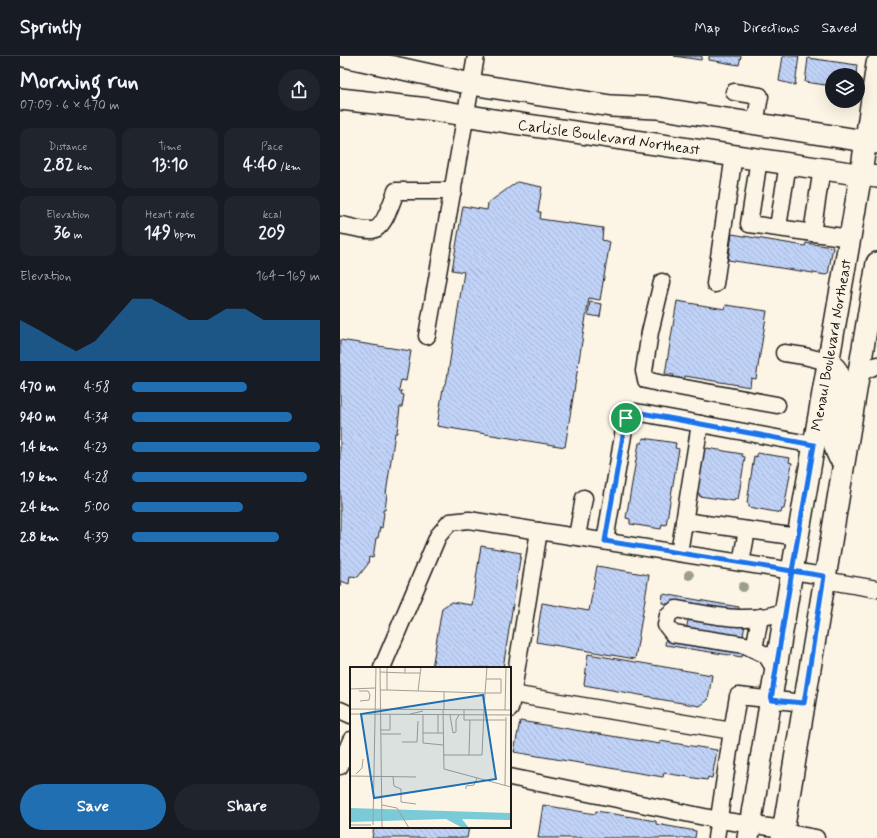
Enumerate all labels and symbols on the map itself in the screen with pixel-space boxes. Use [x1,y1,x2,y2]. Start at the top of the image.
street label: Carlisle Boulevard Northeast [517,115,702,161]
street label: Menaul Boulevard Northeast [807,257,857,433]
pin [609,401,643,435]
inset map [350,667,511,828]

